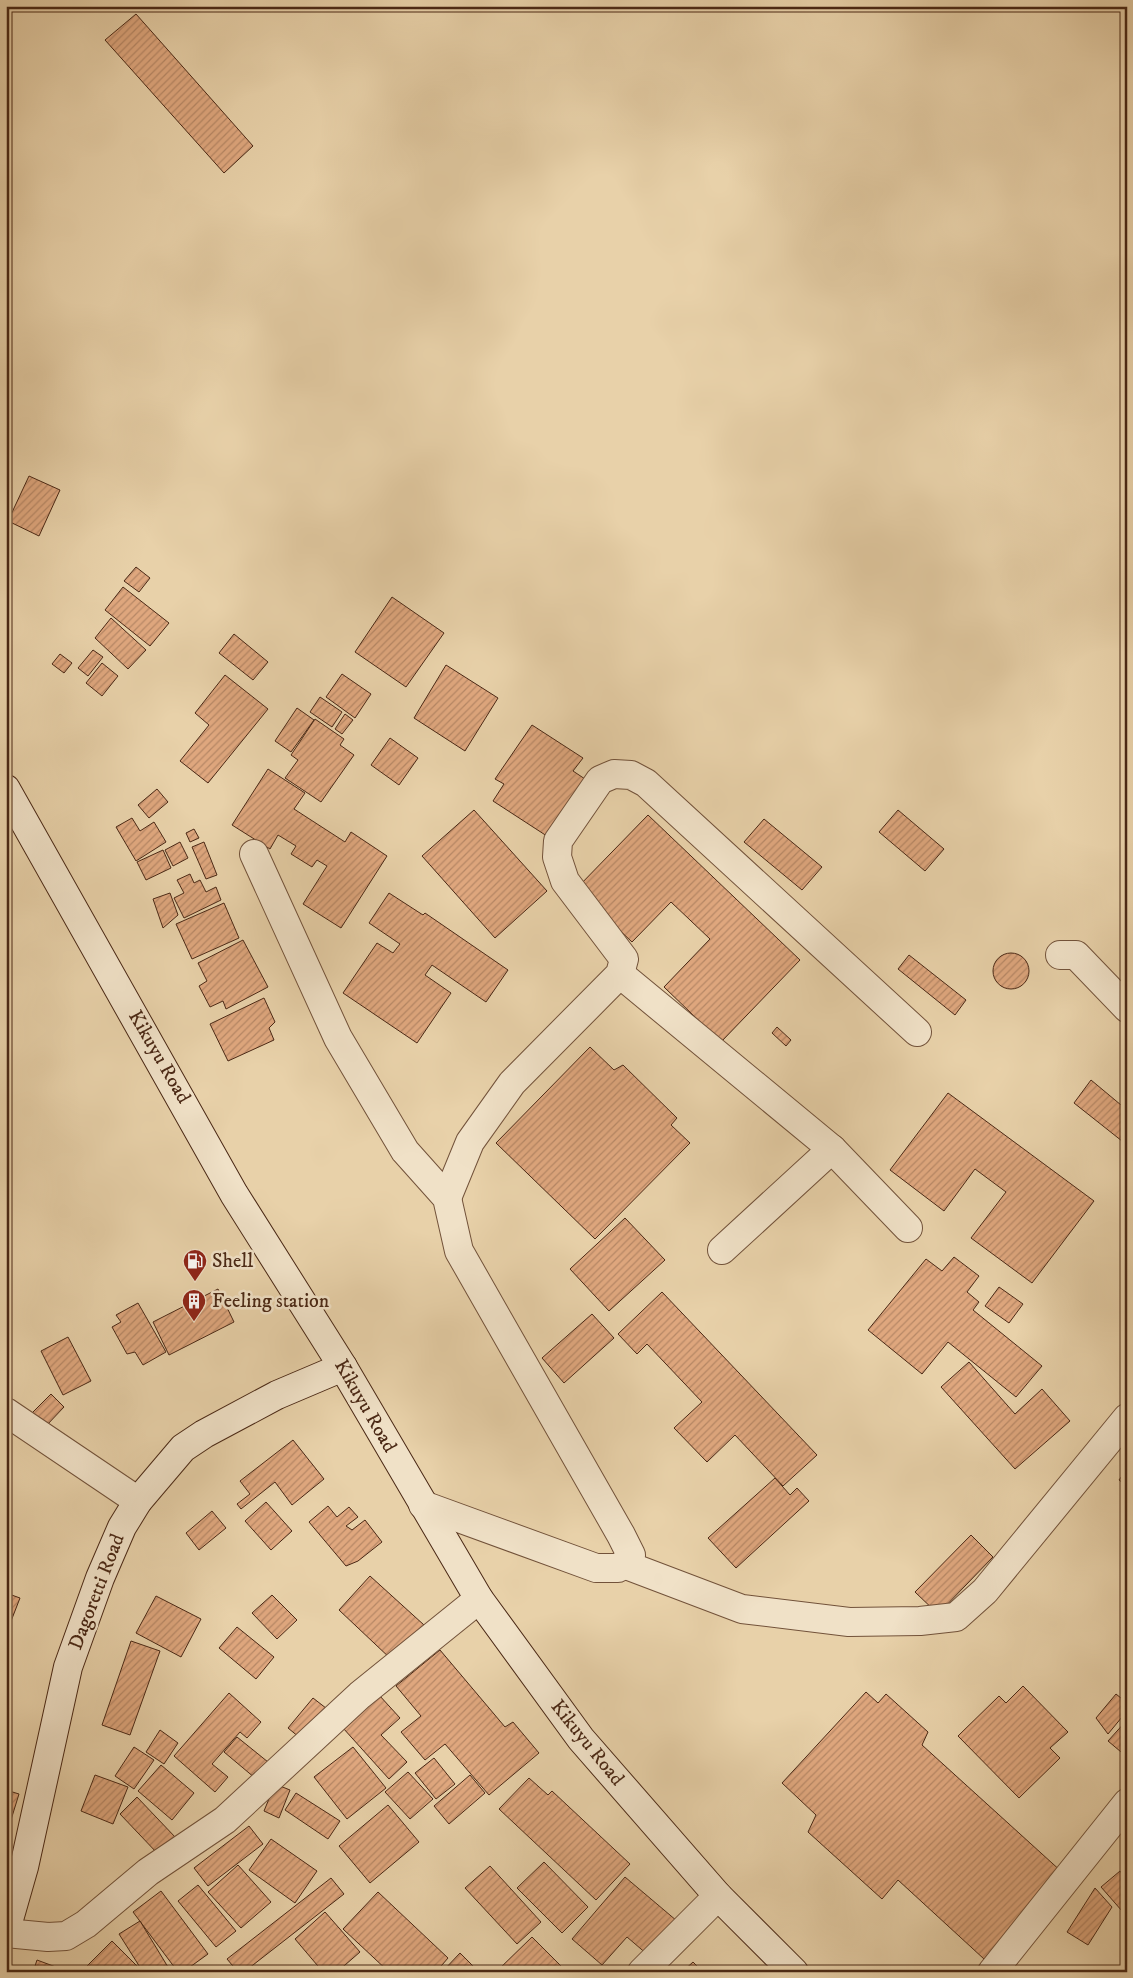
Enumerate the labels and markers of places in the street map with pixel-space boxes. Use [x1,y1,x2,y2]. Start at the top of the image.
fuel station icon: Shell [182,1248,208,1282]
place label: Shell [212,1249,253,1274]
building icon: Feeling station [181,1288,207,1322]
place label: Feeling station [212,1289,330,1314]

